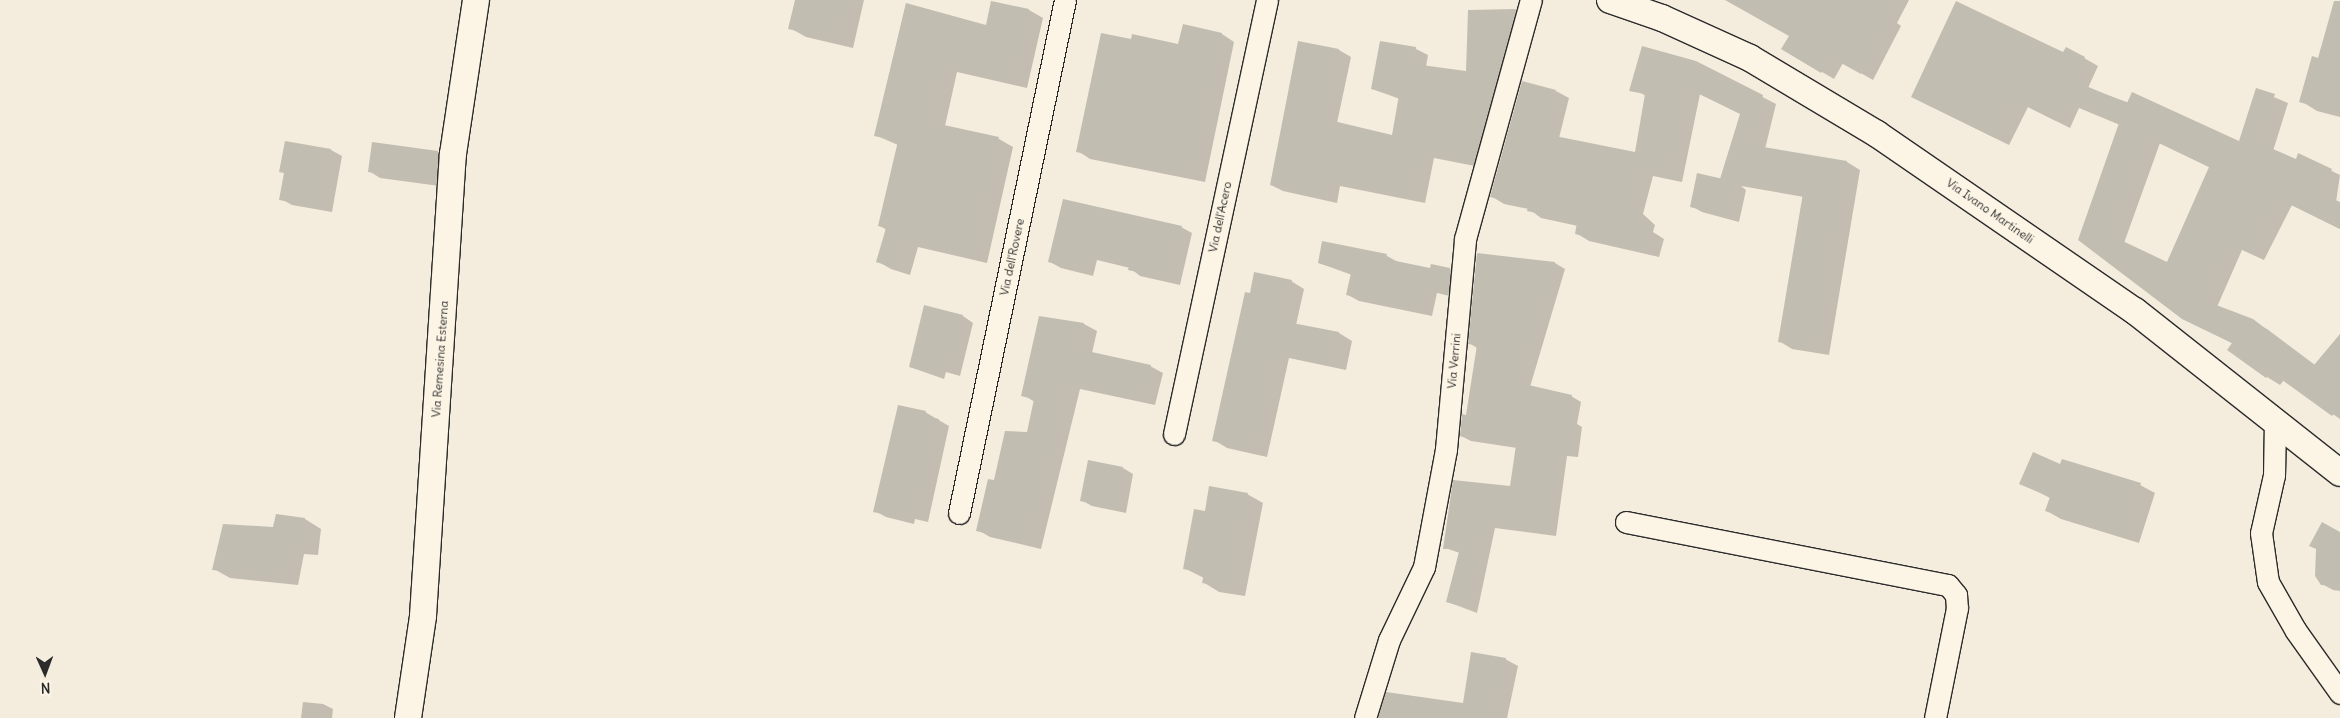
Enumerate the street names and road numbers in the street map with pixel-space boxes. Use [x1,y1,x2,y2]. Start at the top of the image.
street label: Via Ivano Martinelli [1944,175,2036,247]
street label: Via dell'Acero [1205,180,1235,254]
street label: Via dell'Rovere [997,217,1027,297]
street label: Via Remesina Esterna [429,300,451,418]
street label: Via Verrini [1444,333,1464,389]

